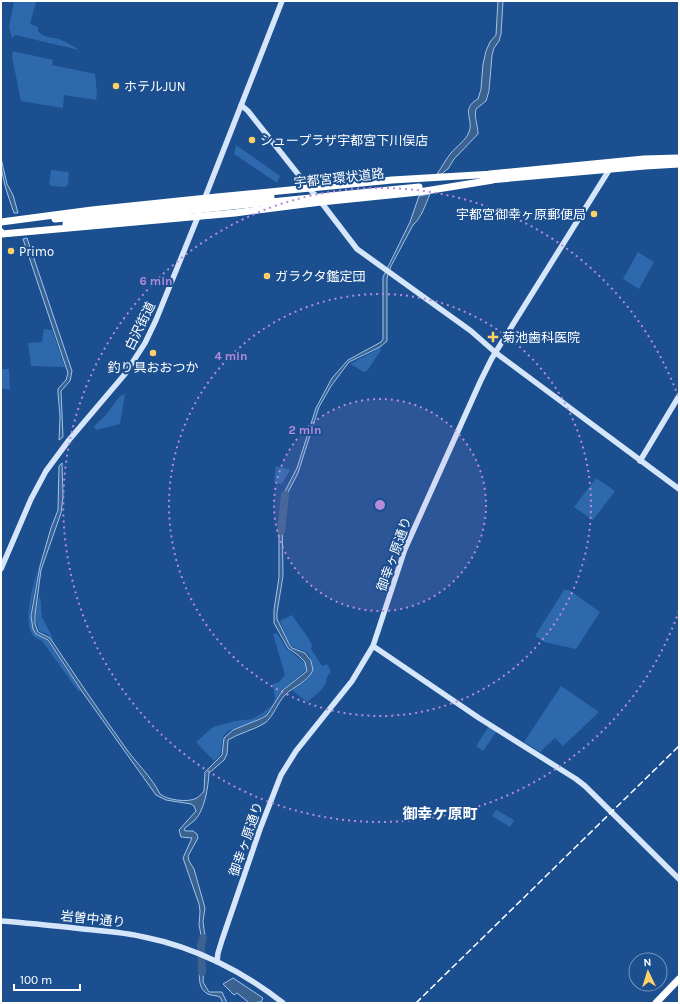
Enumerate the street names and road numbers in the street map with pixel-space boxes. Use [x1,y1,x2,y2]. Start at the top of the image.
street label: 宇都宮環状道路 [293,166,385,190]
street label: 白沢街道 [122,299,158,353]
street label: 御幸ヶ原通り [374,515,414,593]
street label: 御幸ヶ原通り [226,800,266,878]
street label: 岩曽中通り [60,908,126,930]

